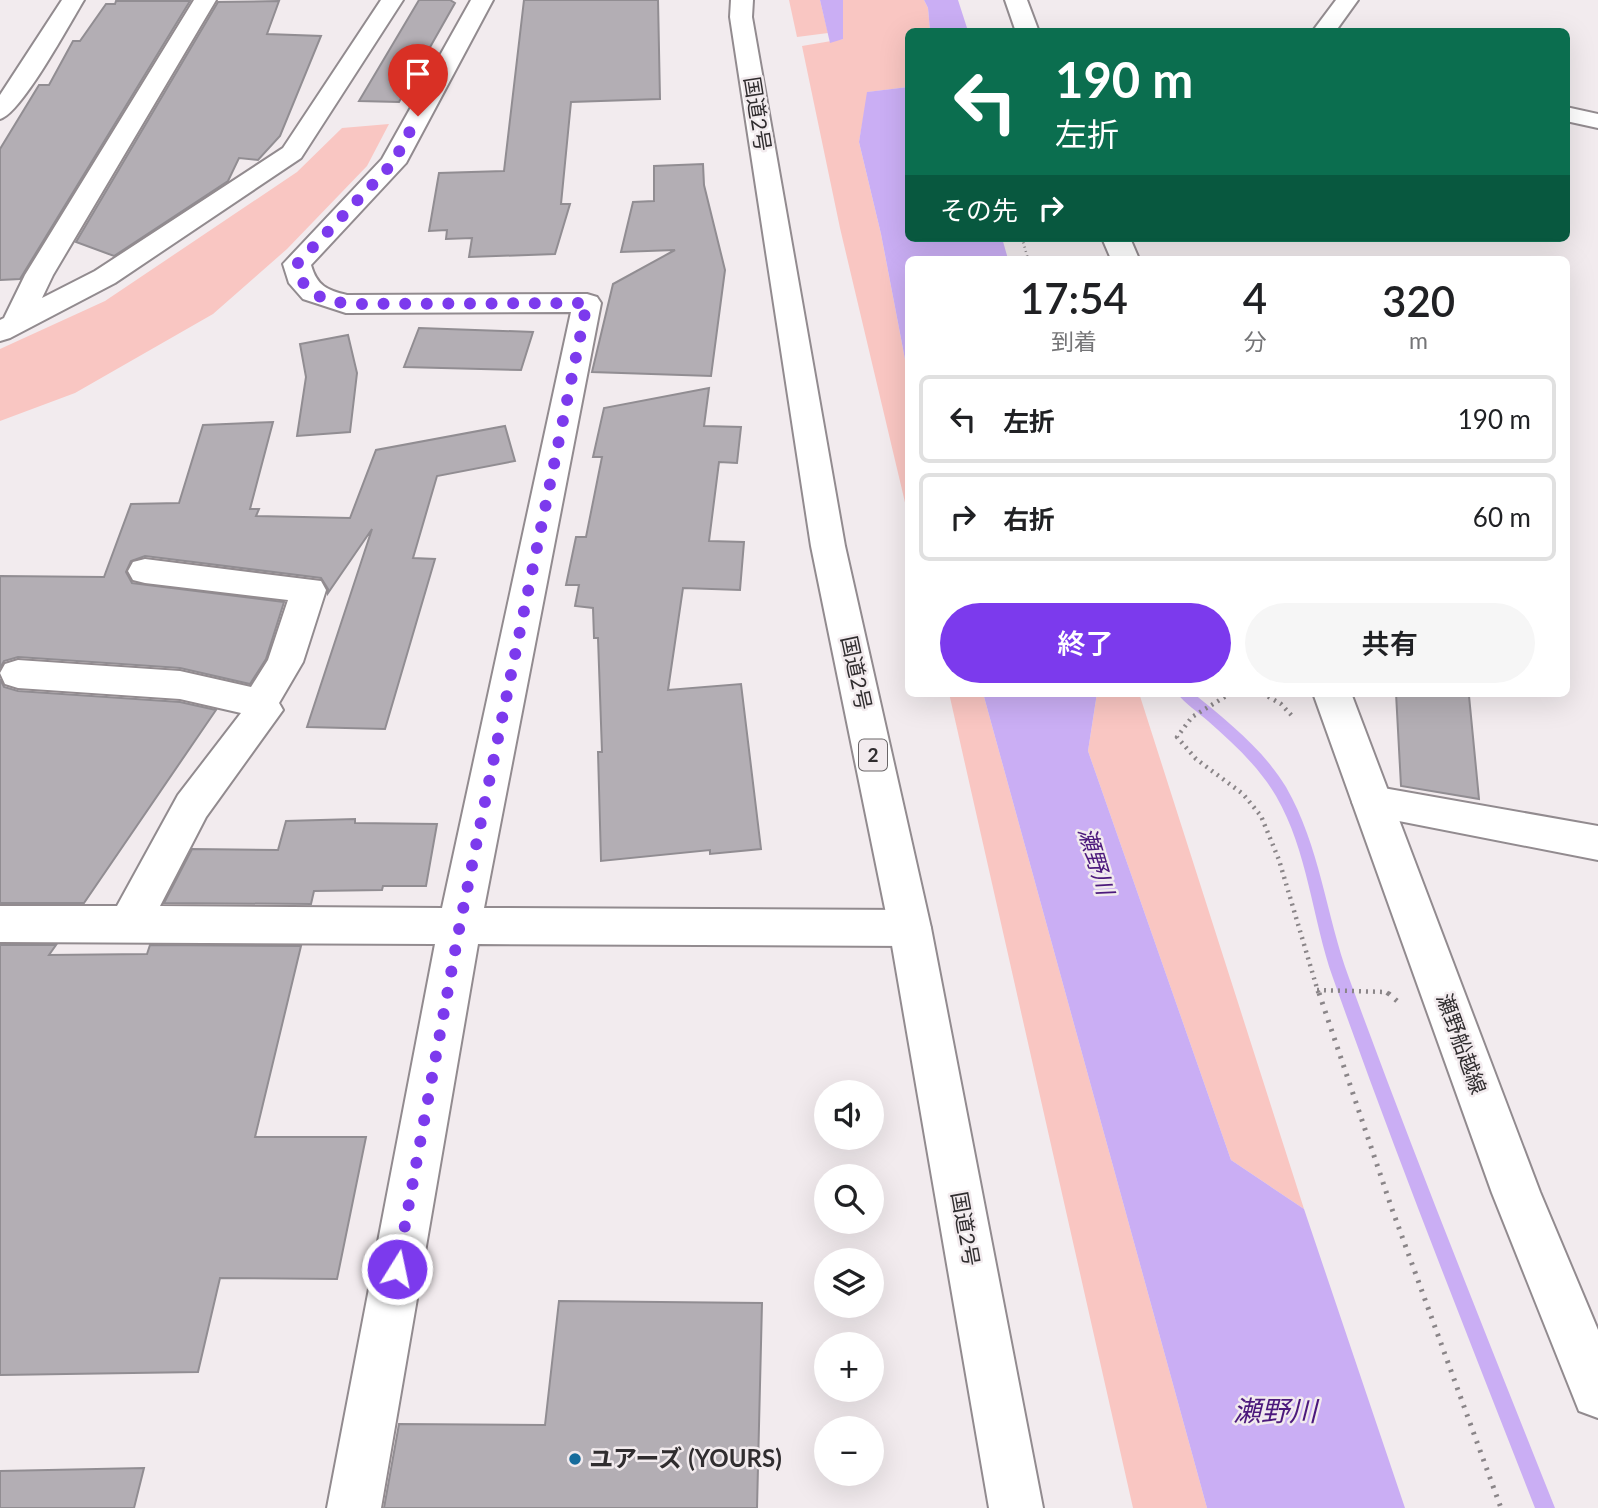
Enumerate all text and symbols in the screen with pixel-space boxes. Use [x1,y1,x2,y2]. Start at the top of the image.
pin [388,44,448,116]
text: 190 m [1055,50,1193,108]
icon: arrive [399,55,437,93]
icon: left [940,56,1031,147]
street label: 国道2号 [740,75,777,153]
text: 左折 [1055,114,1119,153]
icon: right [1032,189,1070,227]
text: その先 [940,194,1018,226]
text: 17:54 [1020,273,1128,323]
text: 4 [1243,273,1267,323]
text: 320 [1382,276,1455,326]
text: m [1409,326,1428,354]
text: 到着 [1051,327,1097,355]
text: 分 [1243,327,1266,355]
icon: left [944,400,982,438]
text: 190 m [1458,403,1531,435]
text: 左折 [1003,405,1055,437]
icon: right [944,498,982,536]
text: 60 m [1473,501,1531,533]
text: 右折 [1003,503,1055,535]
button: 終了 [940,603,1231,683]
button: 共有 [1245,603,1535,683]
street label: 国道2号 [837,633,878,712]
road number: 2 [859,740,887,770]
water label: 瀬野川 [1073,824,1121,901]
street label: 瀬野船越線 [1433,990,1492,1097]
map controls [814,1080,884,1486]
button: sound [814,1080,884,1150]
button: search [814,1164,884,1234]
street label: 国道2号 [948,1190,985,1268]
position arrow [360,1232,434,1306]
button: layers [814,1248,884,1318]
button: + [814,1332,884,1402]
water label: 瀬野川 [1233,1393,1320,1427]
button: − [814,1416,884,1486]
place label: ユアーズ (YOURS) [589,1443,782,1472]
marker: ユアーズ (YOURS) [567,1451,583,1467]

